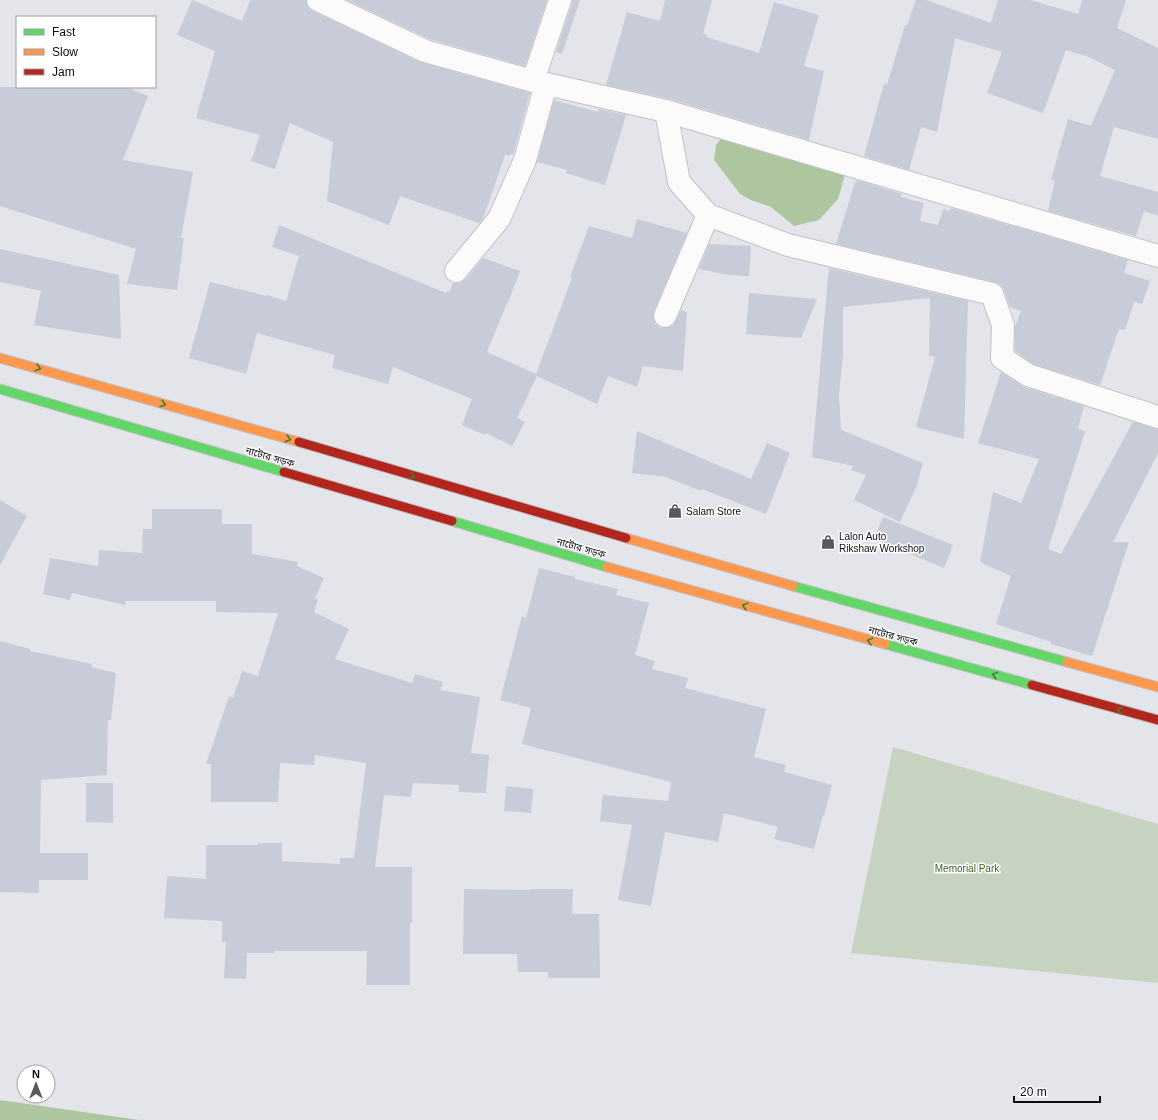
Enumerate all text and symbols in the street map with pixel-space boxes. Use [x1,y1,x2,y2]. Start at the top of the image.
legend [16,16,156,88]
text: Fast [52,25,76,39]
text: Slow [52,45,78,59]
text: Jam [52,65,75,79]
one-way arrow [34,363,41,372]
one-way arrow [159,399,166,408]
one-way arrow [284,434,291,443]
street label: নাটোর সড়ক [243,444,297,470]
one-way arrow [409,471,416,480]
shop icon: Salam Store [667,503,683,519]
place label: Salam Store [686,506,741,517]
place label: Lalon Auto Rikshaw Workshop [839,531,925,554]
shop icon: Lalon Auto Rikshaw Workshop [820,534,836,550]
street label: নাটোর সড়ক [554,535,608,561]
one-way arrow [741,602,748,611]
street label: নাটোর সড়ক [866,624,920,648]
one-way arrow [867,637,874,646]
one-way arrow [992,671,999,680]
one-way arrow [1117,706,1124,715]
park label: Memorial Park [935,863,1000,874]
north arrow [16,1064,56,1104]
text: N [32,1068,40,1080]
scale bar [1014,1078,1100,1104]
text: 20 m [1020,1085,1047,1099]

